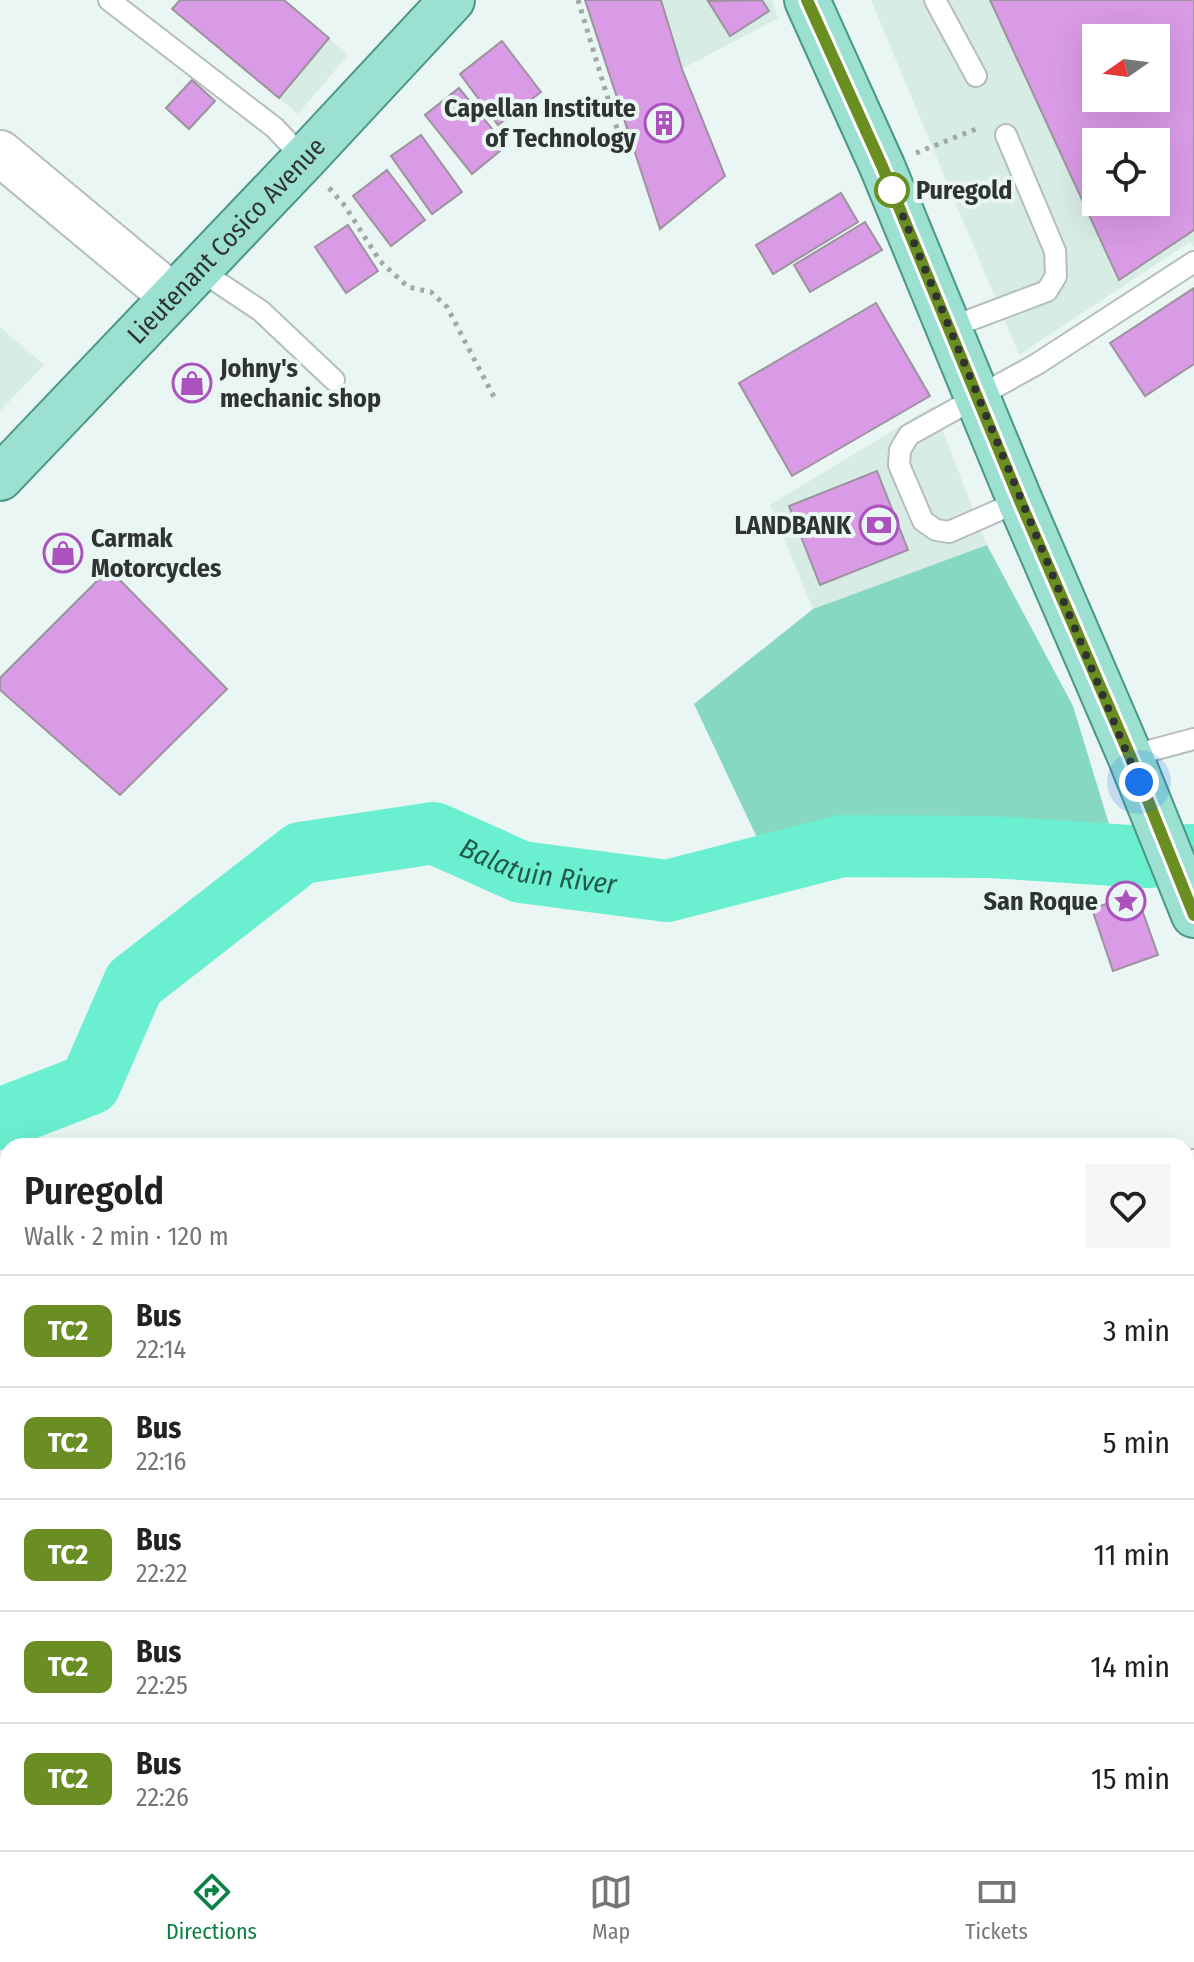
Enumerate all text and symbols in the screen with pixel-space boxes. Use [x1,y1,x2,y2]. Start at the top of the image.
north arrow [1082,24,1170,112]
map controls [1082,24,1170,216]
place label: Capellan Institute of Technology [444,93,637,154]
building icon: Capellan Institute of Technology [643,102,685,144]
button: locate [1082,128,1170,216]
street label: Lieutenant Cosico Avenue [121,131,332,350]
marker: Puregold [875,173,909,207]
place label: Puregold [916,175,1012,206]
place label: Johny's mechanic shop [219,353,381,414]
shop icon: Johny's mechanic shop [171,362,213,404]
bank icon: LANDBANK [858,504,900,546]
place label: LANDBANK [735,510,852,541]
place label: Carmak Motorcycles [91,523,221,584]
shop icon: Carmak Motorcycles [42,532,84,574]
your location [1119,762,1159,802]
water label: Balatuin River [455,831,620,901]
place icon: San Roque [1105,880,1147,922]
place label: San Roque [984,886,1098,917]
button: heart [1086,1164,1170,1248]
text: Puregold [24,1168,164,1214]
text: Walk · 2 min · 120 m [24,1221,229,1252]
text: Bus [136,1298,181,1334]
text: 3 min [1103,1313,1170,1349]
text: TC2 [48,1314,88,1347]
text: 22:14 [136,1334,186,1365]
text: Bus [136,1410,181,1446]
text: 5 min [1103,1425,1170,1461]
text: TC2 [48,1426,88,1459]
text: 22:16 [136,1446,186,1477]
text: Bus [136,1522,181,1558]
text: 11 min [1094,1537,1170,1573]
text: TC2 [48,1538,88,1571]
text: 22:22 [136,1558,187,1589]
text: Bus [136,1634,181,1670]
text: 14 min [1090,1649,1170,1685]
text: TC2 [48,1650,88,1683]
text: 22:25 [136,1670,188,1701]
text: Bus [136,1746,181,1782]
text: 15 min [1091,1761,1170,1797]
text: TC2 [48,1762,88,1795]
text: 22:26 [136,1782,189,1813]
tab: Directions [166,1870,257,1945]
tab: Map [589,1870,633,1945]
tab: Tickets [965,1870,1028,1945]

